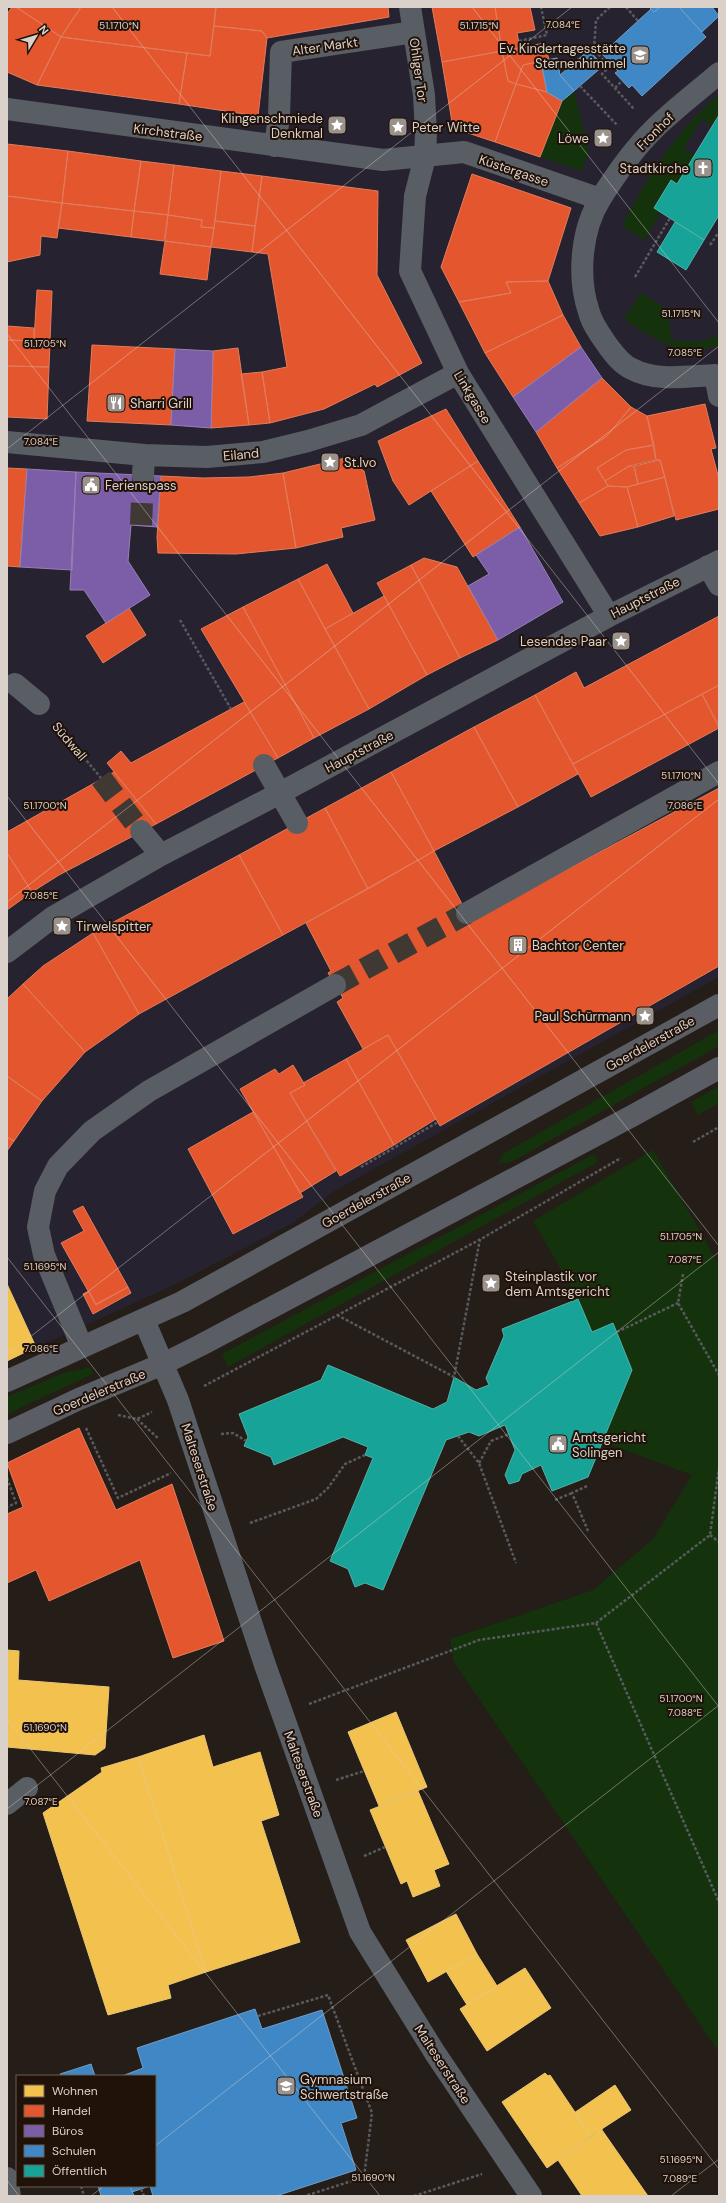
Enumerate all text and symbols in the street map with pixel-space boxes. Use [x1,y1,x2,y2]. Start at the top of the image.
north arrow [16,16,56,56]
text: 7.084°E [546,18,581,31]
text: 51.1710°N [99,19,139,32]
text: 51.1715°N [459,19,499,32]
text: N [36,22,52,37]
street label: Alter Markt [291,33,359,60]
street label: Ohliger Tor [406,37,431,104]
place label: Ev. Kindertagesstätte Sternenhimmel [499,40,626,72]
school or university icon: Ev. Kindertagesstätte Sternenhimmel [629,44,651,66]
street label: Fronhof [633,109,678,154]
place label: Klingenschmiede Denkmal [221,110,323,142]
place icon: Klingenschmiede Denkmal [326,114,348,136]
place icon: Peter Witte [387,116,409,138]
place label: Peter Witte [412,119,480,136]
street label: Kirchstraße [133,120,203,145]
place icon: Löwe [592,127,614,149]
place label: Löwe [558,130,589,147]
street label: Küstergasse [477,151,551,190]
church icon: Stadtkirche [692,157,714,179]
place label: Stadtkirche [620,160,689,177]
text: 51.1715°N [661,307,701,320]
text: 51.1705°N [24,337,66,350]
text: 7.085°E [668,346,703,359]
street label: Linkgasse [450,368,495,427]
restaurant icon: Sharri Grill [105,392,127,414]
place label: Sharri Grill [130,395,192,412]
text: 7.084°E [24,435,59,448]
street label: Eiland [222,444,260,465]
place icon: St.Ivo [319,451,341,473]
place label: St.Ivo [344,454,377,471]
public building icon: Ferienspass [80,474,102,496]
place label: Ferienspass [105,477,177,494]
street label: Hauptstraße [608,573,683,622]
place icon: Lesendes Paar [610,630,632,652]
place label: Lesendes Paar [520,633,607,650]
street label: Südwall [48,718,91,764]
street label: Hauptstraße [322,726,397,777]
text: 51.1710°N [661,769,701,782]
text: 51.1700°N [23,799,67,812]
text: 7.086°E [668,799,703,812]
text: 7.085°E [24,889,59,902]
place icon: Tirwelspitter [51,915,73,937]
place label: Tirwelspitter [76,918,151,935]
building icon: Bachtor Center [507,934,529,956]
place label: Bachtor Center [532,937,624,954]
place icon: Paul Schürmann [634,1005,656,1027]
place label: Paul Schürmann [535,1008,631,1025]
street label: Goerdelerstraße [603,1012,698,1075]
street label: Goerdelerstraße [319,1169,414,1232]
text: 51.1705°N [660,1230,702,1243]
text: 7.087°E [668,1253,702,1266]
text: 51.1695°N [24,1260,67,1273]
place label: Steinplastik vor dem Amtsgericht [505,1268,610,1300]
place icon: Steinplastik vor dem Amtsgericht [480,1272,502,1294]
text: 7.086°E [24,1342,59,1355]
street label: Goerdelerstraße [50,1365,148,1420]
street label: Malteserstraße [177,1421,222,1513]
place label: Amtsgericht Solingen [572,1429,646,1461]
public building icon: Amtsgericht Solingen [547,1433,569,1455]
text: 51.1700°N [659,1692,703,1705]
text: 7.088°E [668,1706,703,1719]
text: 51.1690°N [23,1721,67,1734]
street label: Malteserstraße [280,1729,327,1820]
text: 7.087°E [24,1795,58,1808]
street label: Malteserstraße [411,2022,474,2107]
place label: Gymnasium Schwertstraße [300,2071,388,2103]
legend [16,2075,156,2187]
school or university icon: Gymnasium Schwertstraße [275,2075,297,2097]
text: Wohnen [52,2083,98,2099]
text: Handel [52,2103,91,2119]
text: Büros [52,2123,83,2139]
text: Schulen [52,2143,96,2159]
text: 51.1695°N [660,2153,703,2166]
text: Öffentlich [52,2163,107,2179]
text: 51.1690°N [351,2171,395,2184]
text: 7.089°E [663,2172,698,2185]

